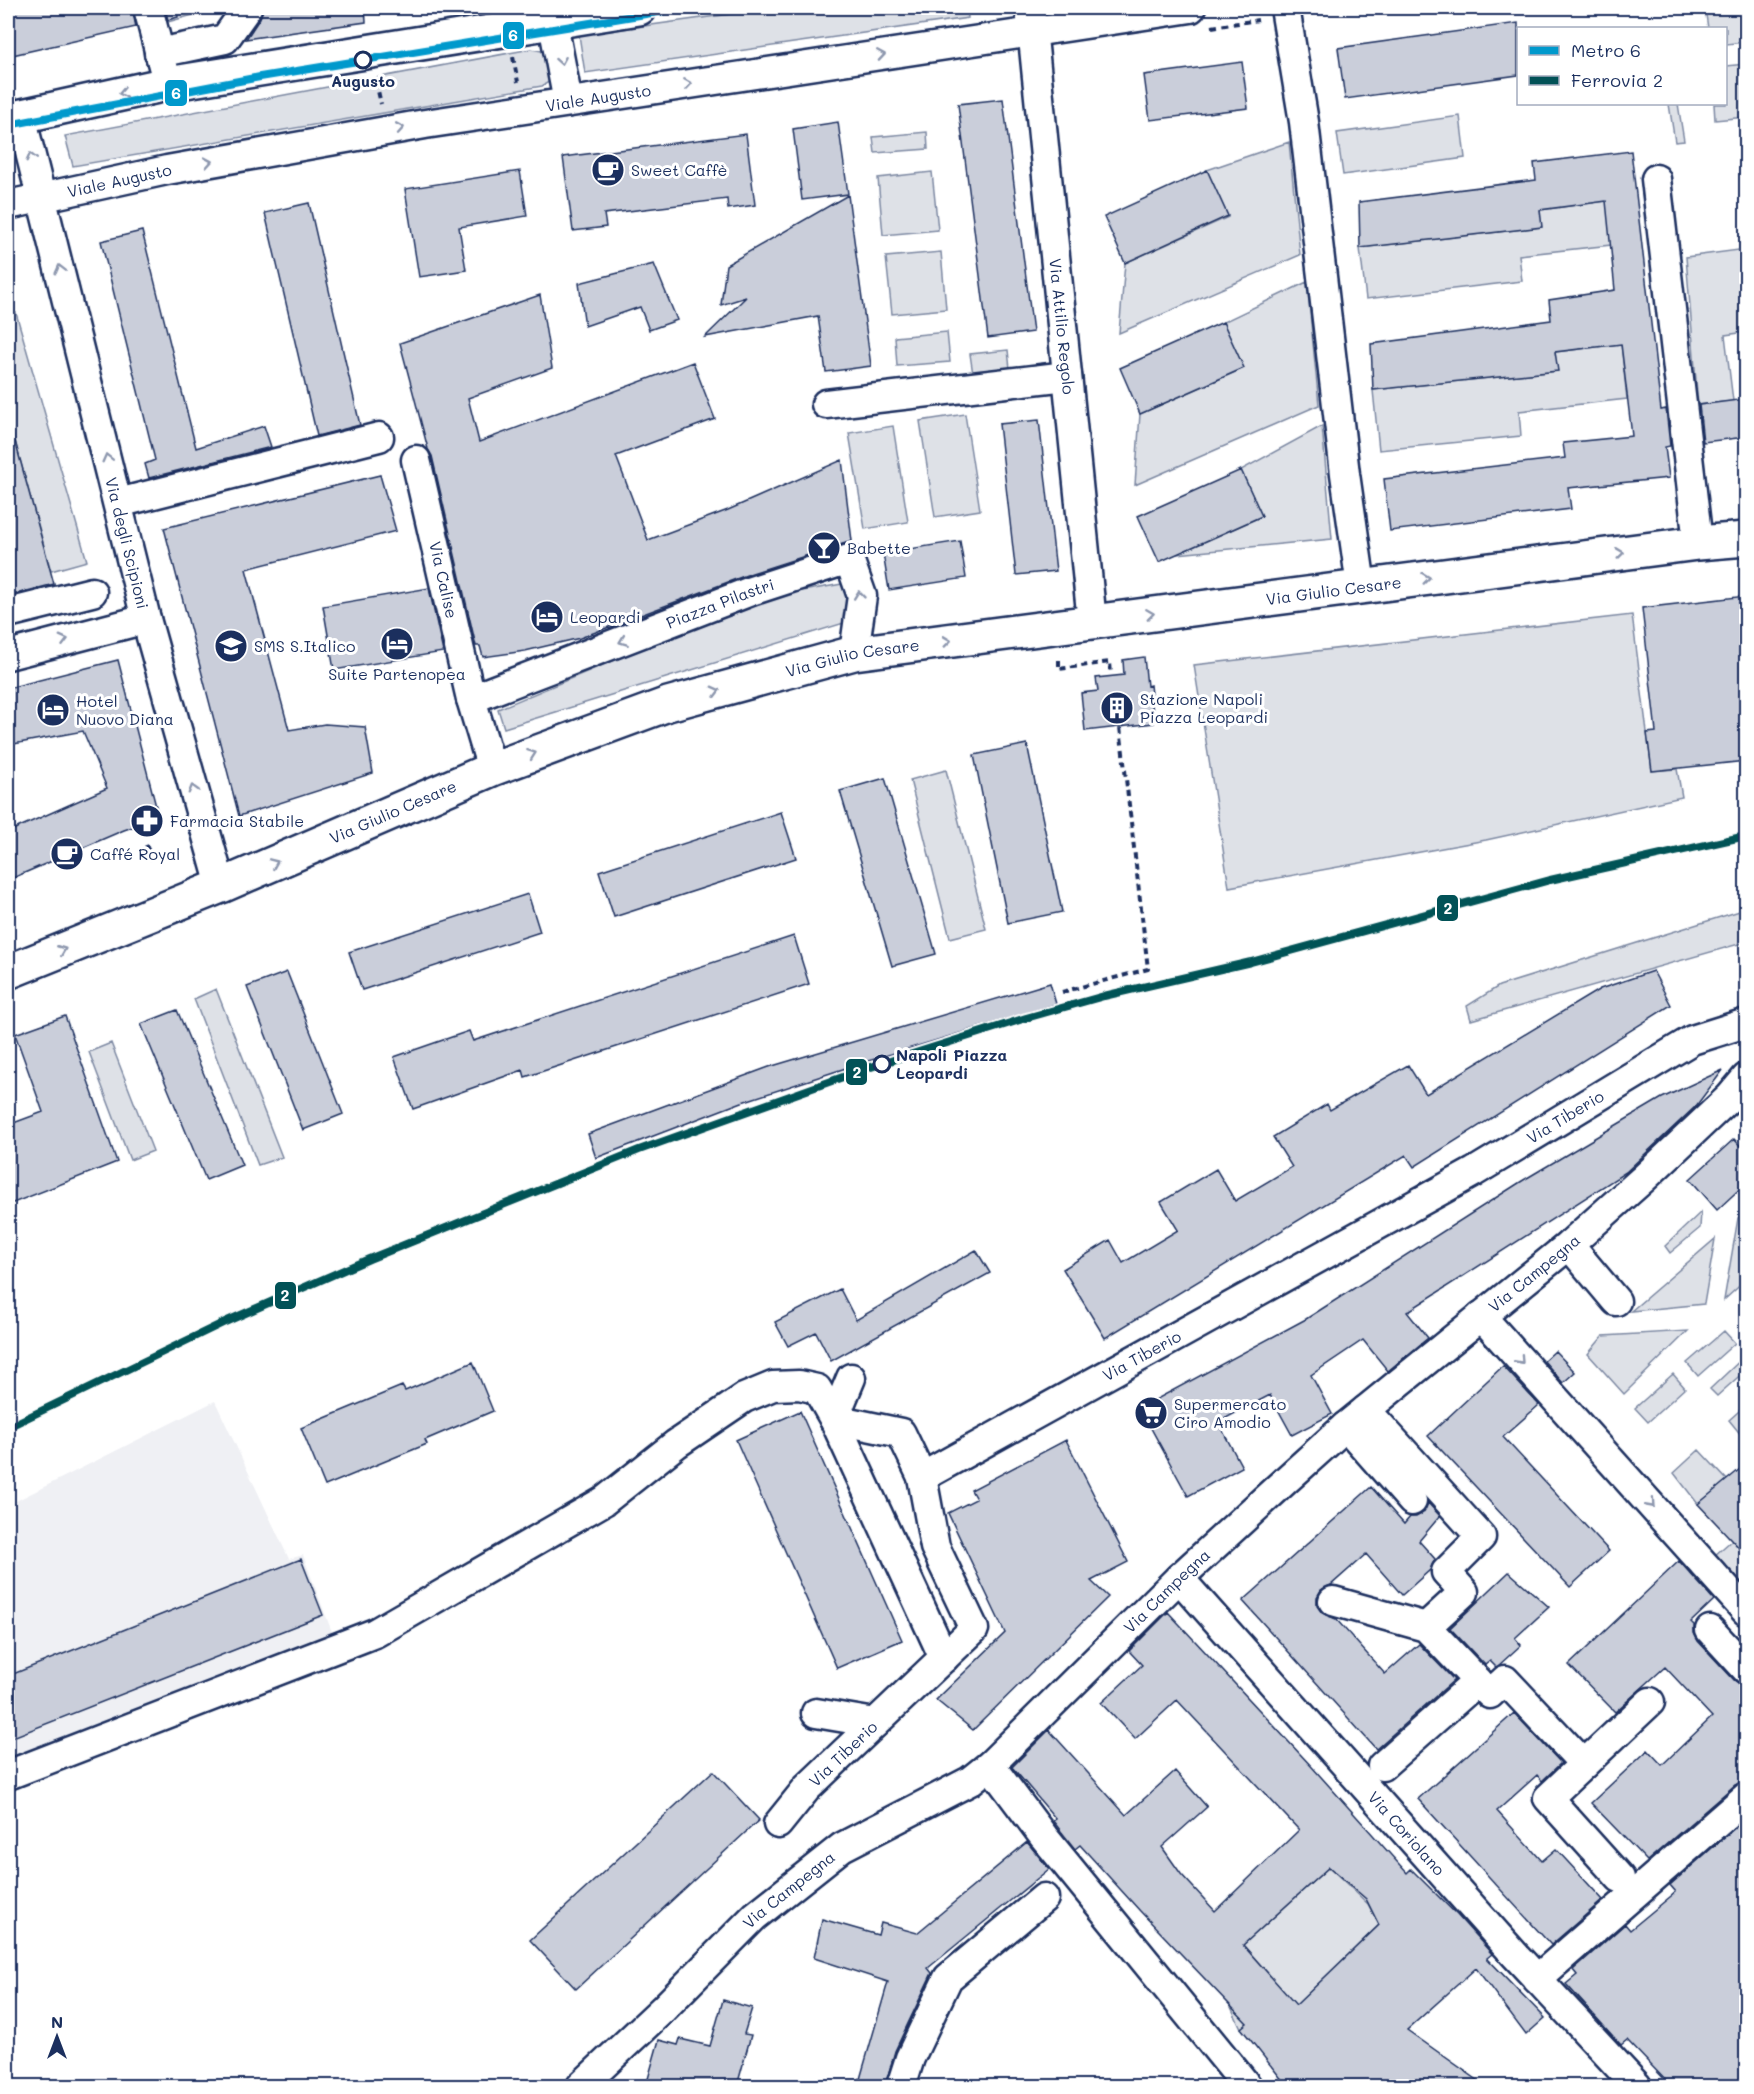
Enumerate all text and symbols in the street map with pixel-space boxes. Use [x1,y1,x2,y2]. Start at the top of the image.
line badge: 6 [502,21,525,50]
text: 6 [508,24,518,45]
legend [1517,27,1727,105]
text: Metro 6 [1571,38,1641,62]
one-way arrow [876,49,886,61]
marker: Augusto [354,51,372,69]
one-way arrow [554,56,567,66]
text: Ferrovia 2 [1571,68,1663,92]
place label: Augusto [331,70,395,91]
one-way arrow [684,78,693,90]
line badge: 6 [164,79,188,107]
street label: Viale Augusto [544,79,652,116]
text: 6 [171,82,181,103]
one-way arrow [118,86,128,99]
one-way arrow [396,123,405,135]
one-way arrow [26,152,39,162]
cafe icon: Sweet Caffè [590,152,626,188]
one-way arrow [203,156,213,169]
street label: Viale Augusto [65,158,173,202]
place label: Sweet Caffè [631,159,728,180]
street label: Via Attilio Regolo [1045,257,1080,395]
one-way arrow [55,264,67,275]
one-way arrow [101,453,114,463]
street label: Via degli Scipioni [101,475,154,611]
bar icon: Babette [806,530,842,566]
place label: Babette [847,537,911,558]
street label: Via Calise [425,539,463,620]
one-way arrow [1615,547,1624,560]
street label: Via Giulio Cesare [1265,571,1403,609]
one-way arrow [1422,572,1431,584]
street label: Piazza Pilastri [663,573,777,633]
one-way arrow [853,591,866,600]
hotel icon: Leopardi [529,599,565,635]
place label: Leopardi [570,606,641,627]
one-way arrow [1145,609,1154,621]
hotel icon: Suite Partenopea [379,626,415,662]
school or university icon: SMS S.Italico [213,628,249,664]
one-way arrow [618,633,628,646]
street label: Via Giulio Cesare [783,634,921,681]
one-way arrow [58,635,69,647]
place label: SMS S.Italico [254,635,355,656]
one-way arrow [942,635,951,648]
place label: Suite Partenopea [328,663,466,684]
one-way arrow [711,685,721,698]
place label: Stazione Napoli Piazza Leopardi [1140,688,1268,727]
place label: Hotel Nuovo Diana [76,690,174,729]
building icon: Stazione Napoli Piazza Leopardi [1099,690,1135,726]
hotel icon: Hotel Nuovo Diana [35,692,71,728]
one-way arrow [526,749,536,762]
street label: Via Giulio Cesare [326,775,460,848]
one-way arrow [188,784,200,795]
pharmacy icon: Farmacia Stabile [129,803,165,839]
place label: Farmacia Stabile [170,810,304,831]
cafe icon: Caffé Royal [49,836,85,872]
place label: Caffé Royal [90,843,180,864]
one-way arrow [268,858,279,870]
line badge: 2 [1436,894,1459,922]
text: 2 [1444,897,1453,918]
one-way arrow [55,945,66,957]
place label: Napoli Piazza Leopardi [896,1044,1007,1083]
marker: Napoli Piazza Leopardi [873,1055,891,1073]
line badge: 2 [845,1058,868,1086]
text: 2 [853,1061,862,1082]
street label: Via Tiberio [1522,1085,1607,1148]
street label: Via Campegna [1484,1229,1584,1316]
line badge: 2 [274,1281,297,1310]
text: 2 [281,1284,290,1305]
street label: Via Tiberio [1099,1325,1185,1385]
one-way arrow [1513,1353,1524,1363]
place label: Supermercato Ciro Amodio [1174,1393,1286,1432]
supermarket icon: Supermercato Ciro Amodio [1133,1395,1169,1431]
one-way arrow [1644,1498,1655,1508]
street label: Via Campegna [1119,1544,1214,1637]
street label: Via Tiberio [804,1716,881,1791]
street label: Via Coriolano [1364,1786,1450,1880]
street label: Via Campegna [738,1846,839,1933]
north arrow [27,2007,87,2067]
text: N [51,2011,63,2032]

